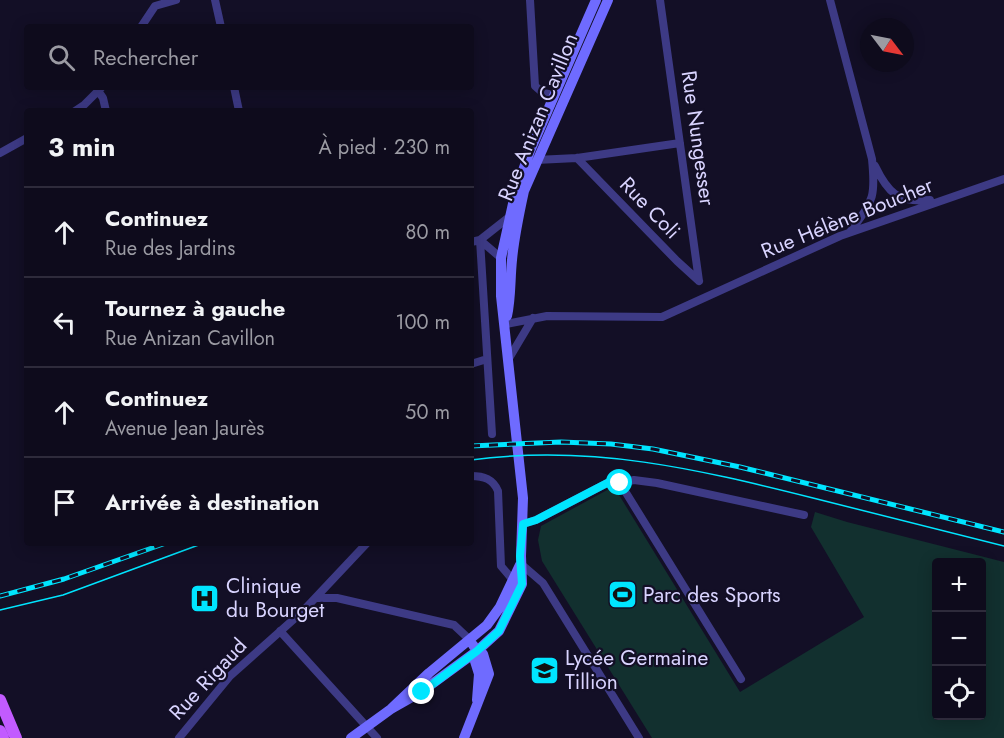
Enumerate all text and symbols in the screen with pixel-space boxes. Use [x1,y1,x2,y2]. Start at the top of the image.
north arrow [860,18,914,72]
search box [24,24,474,90]
street label: Rue Anizan Cavillon [491,29,585,205]
icon: search [45,41,78,74]
text: Rechercher [93,41,198,73]
street label: Rue Nungesser [674,69,722,208]
text: 3 min [48,128,115,166]
text: À pied · 230 m [319,133,450,162]
street label: Rue Coli [613,170,687,246]
street label: Rue Hélène Boucher [757,170,938,266]
text: Continuez [105,202,208,234]
icon: ahead [48,216,81,249]
text: 80 m [405,218,450,247]
text: Rue des Jardins [105,234,235,263]
text: Tournez à gauche [105,292,285,324]
icon: left [48,306,81,339]
text: 100 m [395,308,450,337]
text: Rue Anizan Cavillon [105,324,275,353]
text: Continuez [105,382,208,414]
icon: ahead [48,396,81,429]
text: 50 m [405,398,450,427]
text: Avenue Jean Jaurès [105,414,264,443]
route start [606,469,632,495]
icon: arrive [48,486,81,519]
text: Arrivée à destination [105,486,319,518]
map controls [932,558,986,720]
button: + [932,558,986,612]
place label: Clinique du Bourget [226,571,324,625]
sports icon: Parc des Sports [606,579,638,611]
place label: Parc des Sports [643,580,780,610]
hospital icon: Clinique du Bourget [189,582,221,614]
button: − [932,612,986,666]
street label: Rue Rigaud [162,631,254,727]
place label: Lycée Germaine Tillion [565,643,709,697]
school or university icon: Lycée Germaine Tillion [528,654,560,686]
button: locate [932,666,986,720]
route end [408,678,434,704]

